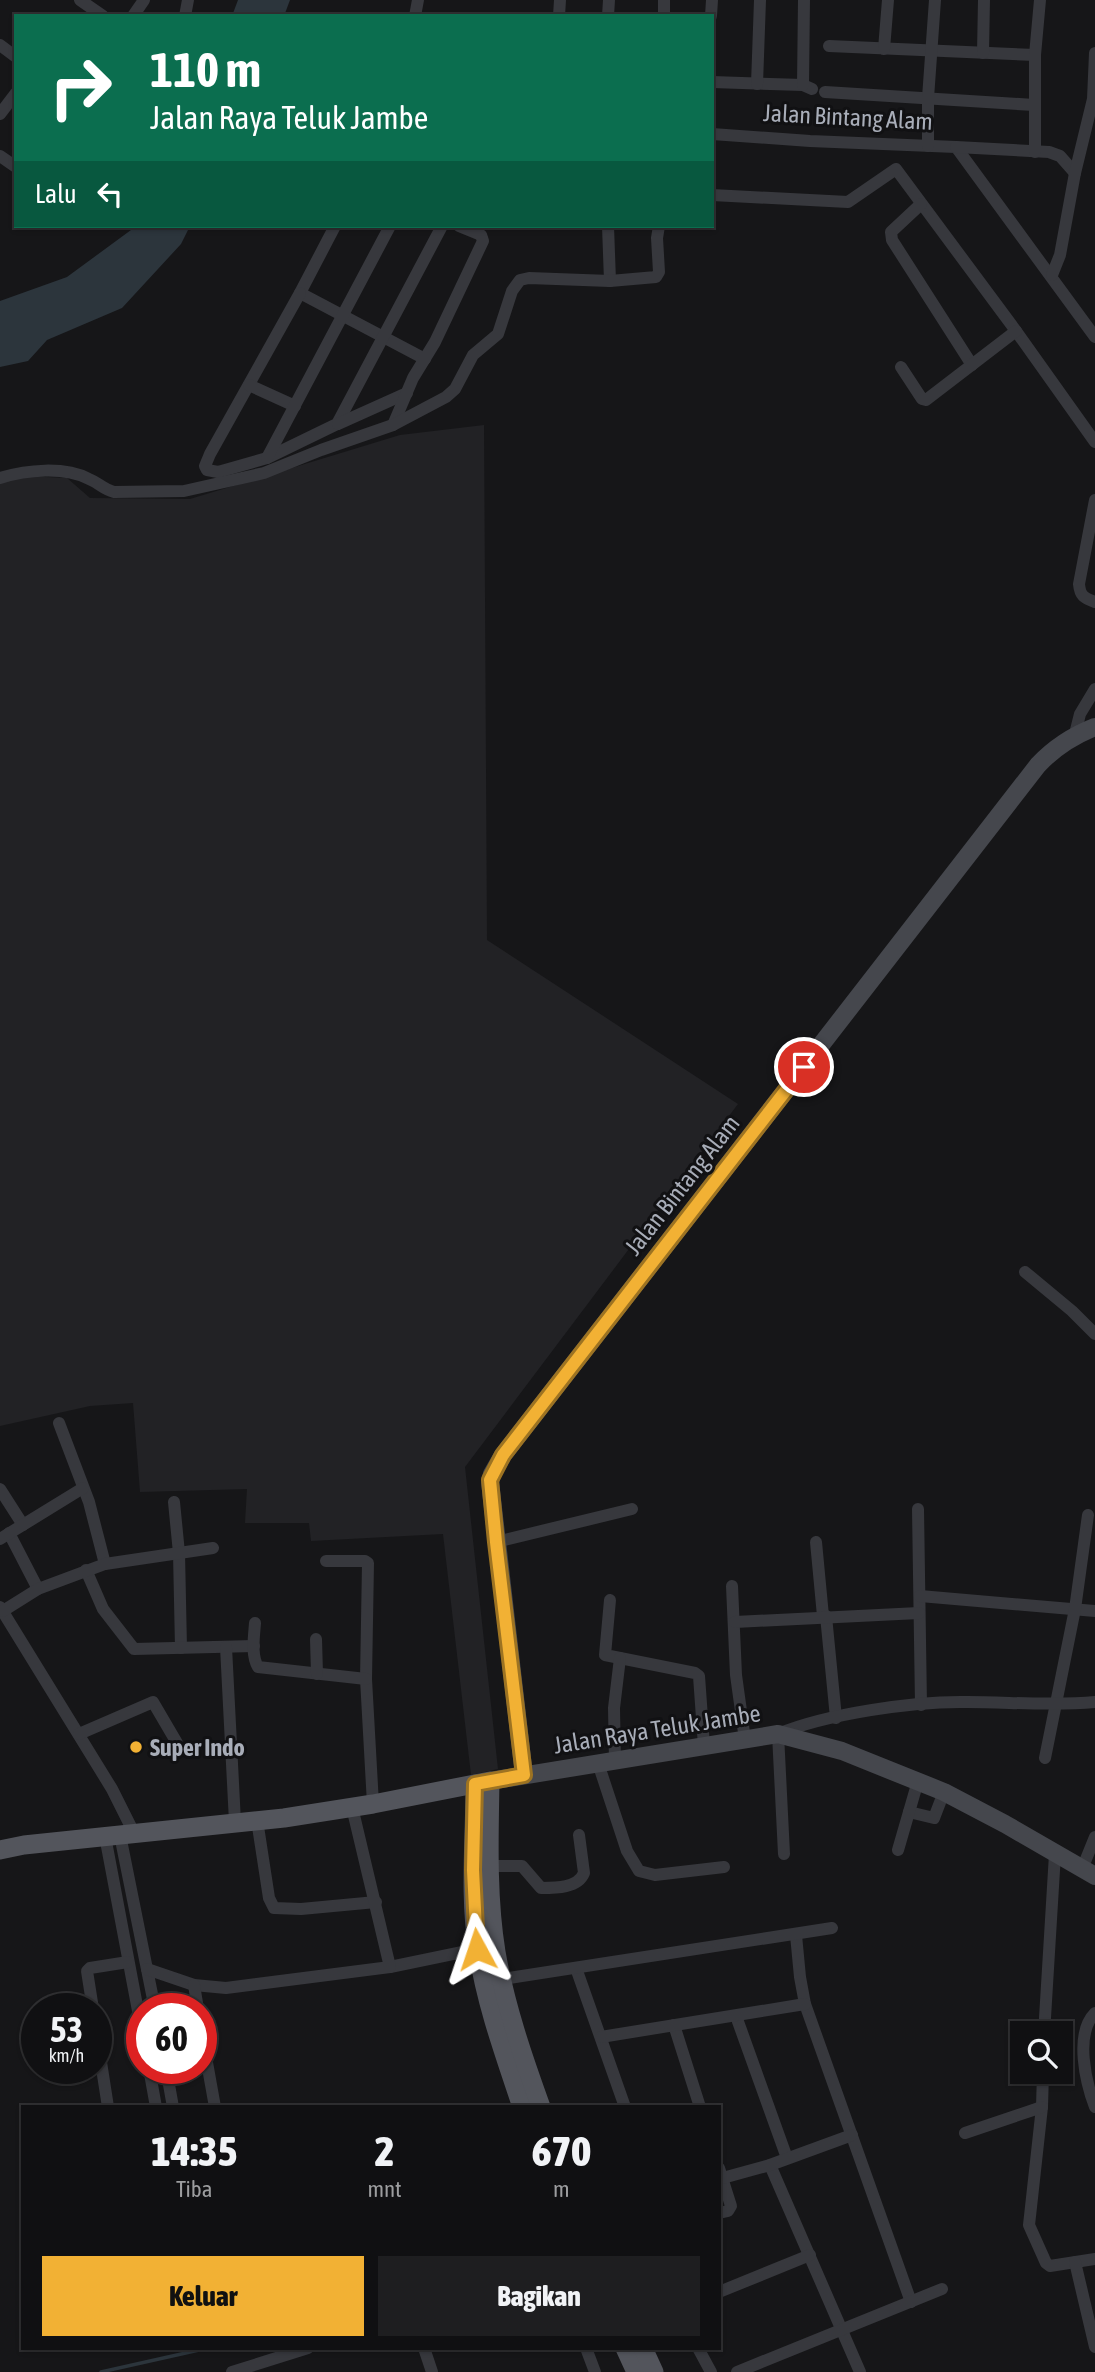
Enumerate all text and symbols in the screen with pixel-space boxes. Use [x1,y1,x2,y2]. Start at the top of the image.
text: 110 m [150,41,261,97]
icon: right [35,42,126,133]
text: Jalan Raya Teluk Jambe [150,99,428,136]
street label: Jalan Bintang Alam [763,99,933,135]
icon: left [91,175,129,213]
text: Lalu [35,179,77,209]
pin [774,1037,834,1097]
icon: arrive [785,1048,823,1086]
street label: Jalan Bintang Alam [619,1110,745,1260]
street label: Jalan Raya Teluk Jambe [552,1699,762,1759]
place label: Super Indo [150,1734,245,1761]
marker: Super Indo [128,1739,144,1755]
position arrow [440,1912,514,1986]
speed limit sign: 60 [126,1993,217,2084]
text: 53 [50,2009,83,2049]
map controls [1010,2021,1073,2084]
button: search [1010,2021,1073,2084]
text: km/h [49,2045,84,2066]
text: 14:35 [151,2127,237,2175]
text: 2 [375,2127,394,2175]
text: 670 [532,2127,591,2175]
text: Tiba [176,2176,212,2202]
text: mnt [367,2176,402,2202]
text: m [553,2176,570,2202]
button: Keluar [42,2256,364,2336]
button: Bagikan [378,2256,700,2336]

